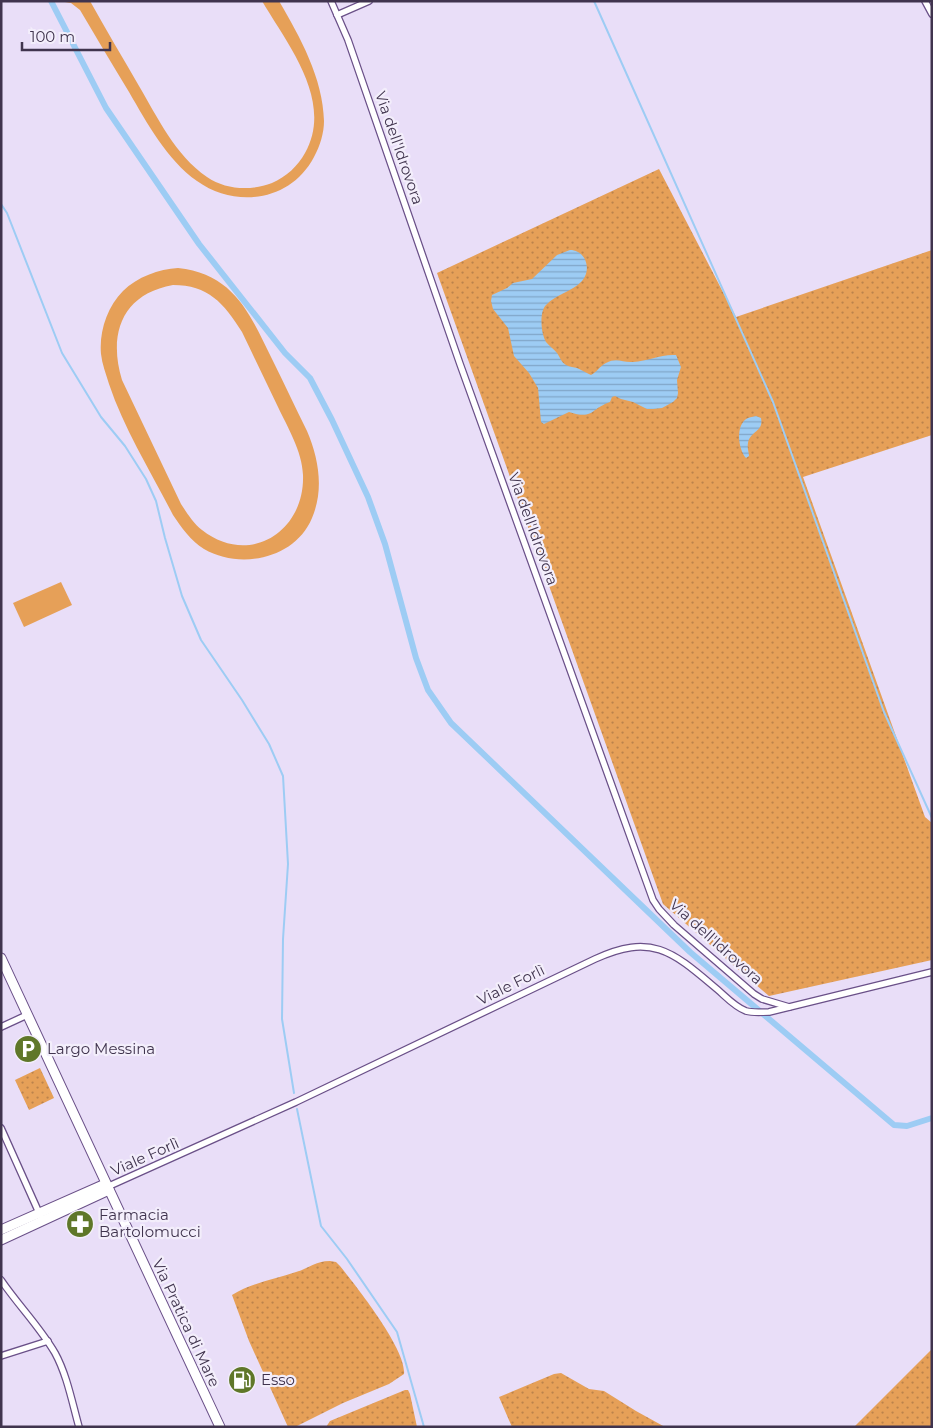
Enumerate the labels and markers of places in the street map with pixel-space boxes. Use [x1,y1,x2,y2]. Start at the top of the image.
parking icon: Largo Messina [13,1034,43,1064]
place label: Largo Messina [47,1039,155,1058]
place label: Farmacia Bartolomucci [99,1205,201,1241]
pharmacy icon: Farmacia Bartolomucci [65,1209,95,1239]
fuel station icon: Esso [227,1365,257,1395]
place label: Esso [261,1370,295,1389]

